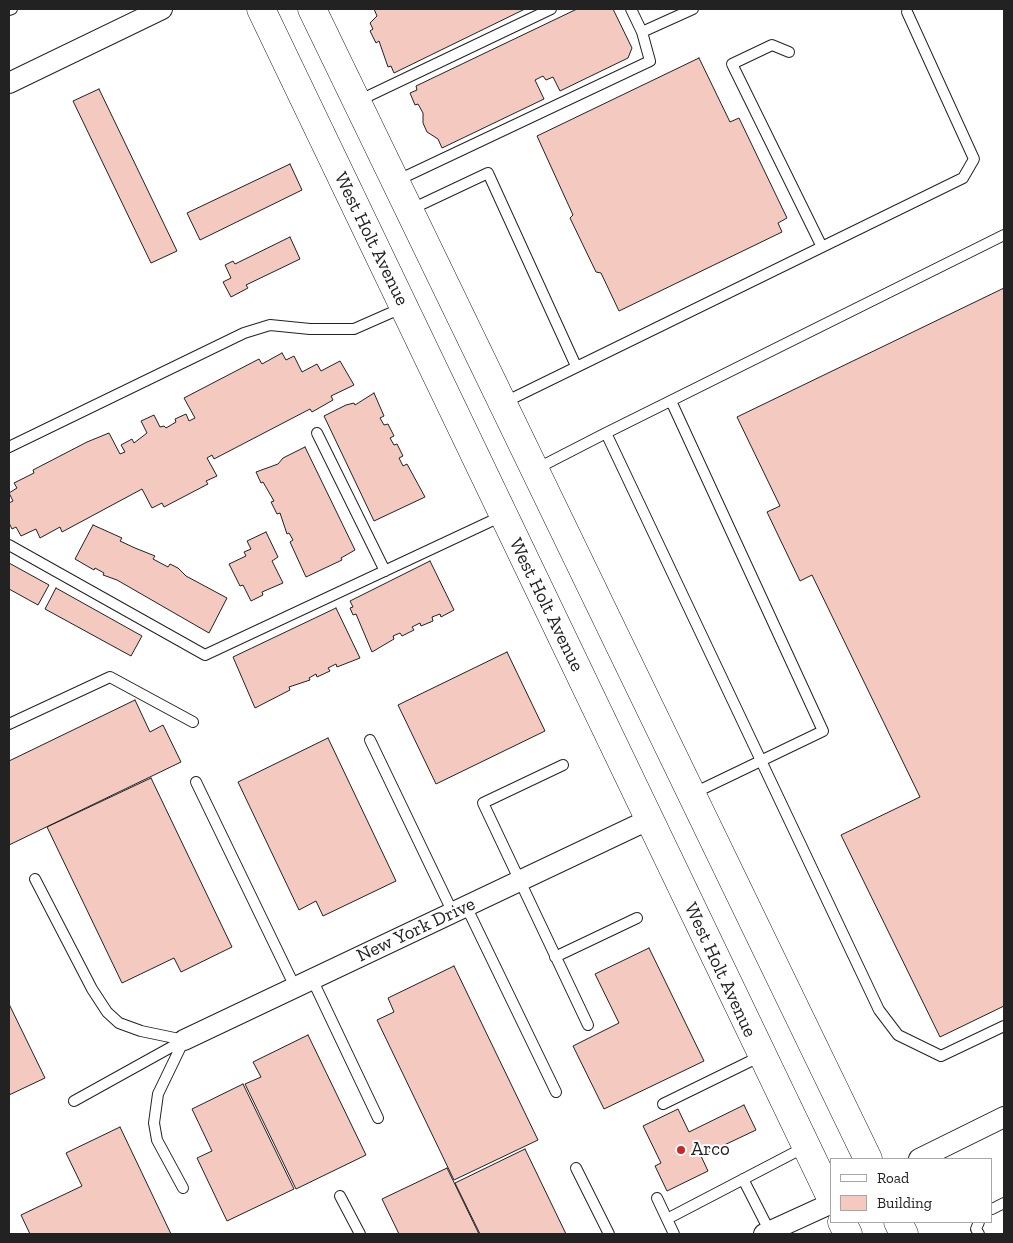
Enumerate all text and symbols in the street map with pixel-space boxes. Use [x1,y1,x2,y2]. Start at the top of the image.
street label: West Holt Avenue [329,169,413,309]
street label: West Holt Avenue [504,535,588,675]
street label: New York Drive [353,893,479,967]
street label: West Holt Avenue [679,899,761,1041]
place label: Arco [691,1139,730,1161]
marker: Arco [675,1144,687,1156]
legend [830,1158,993,1223]
text: Road [877,1169,909,1187]
text: Building [877,1194,932,1212]

